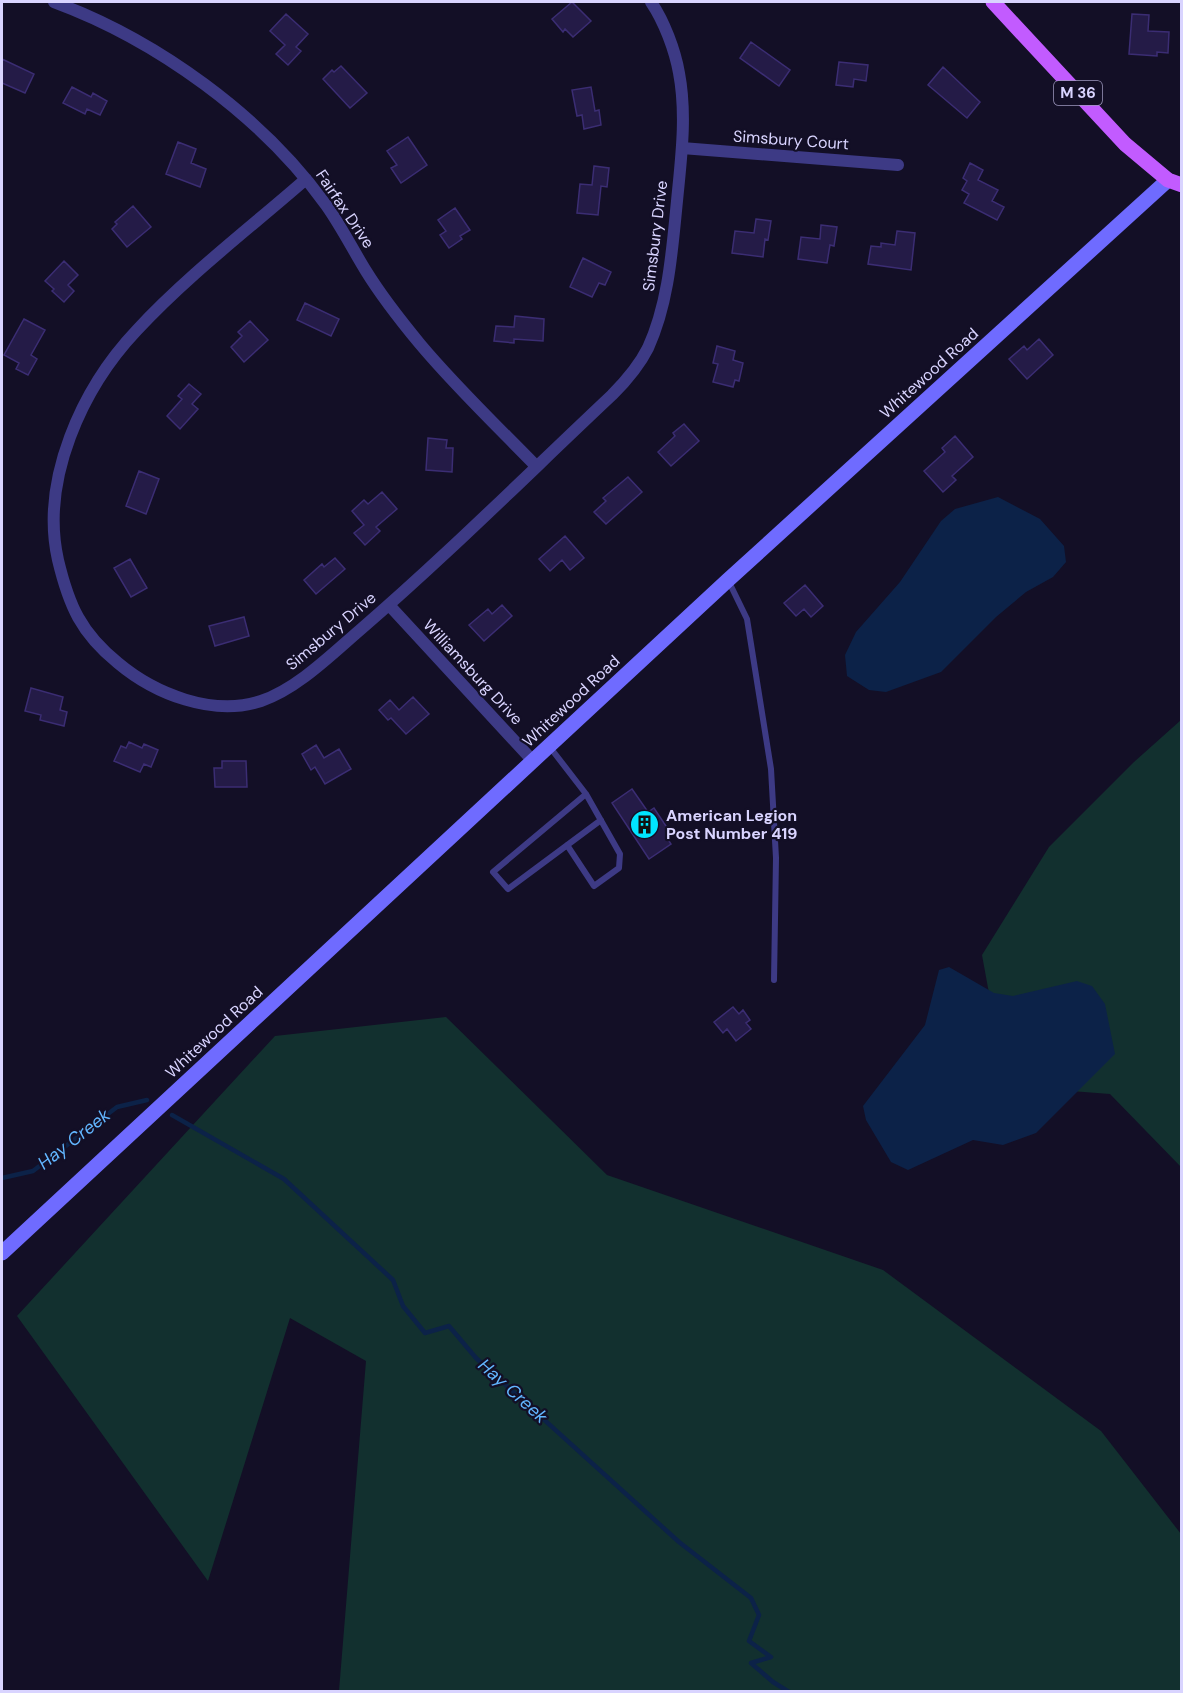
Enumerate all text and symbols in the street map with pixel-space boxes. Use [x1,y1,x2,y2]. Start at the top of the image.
road number: M 36 [1054,81,1102,105]
street label: Simsbury Court [732,125,850,155]
street label: Fairfax Drive [311,166,379,252]
street label: Simsbury Drive [638,179,672,293]
street label: Whitewood Road [875,323,983,423]
street label: Simsbury Drive [282,587,380,675]
street label: Williamsburg Drive [419,615,527,729]
street label: Whitewood Road [518,650,624,752]
place label: American Legion Post Number 419 [666,805,798,844]
building icon: American Legion Post Number 419 [629,808,661,840]
street label: Whitewood Road [161,981,267,1083]
water label: Hay Creek [33,1103,116,1175]
water label: Hay Creek [473,1353,554,1429]

